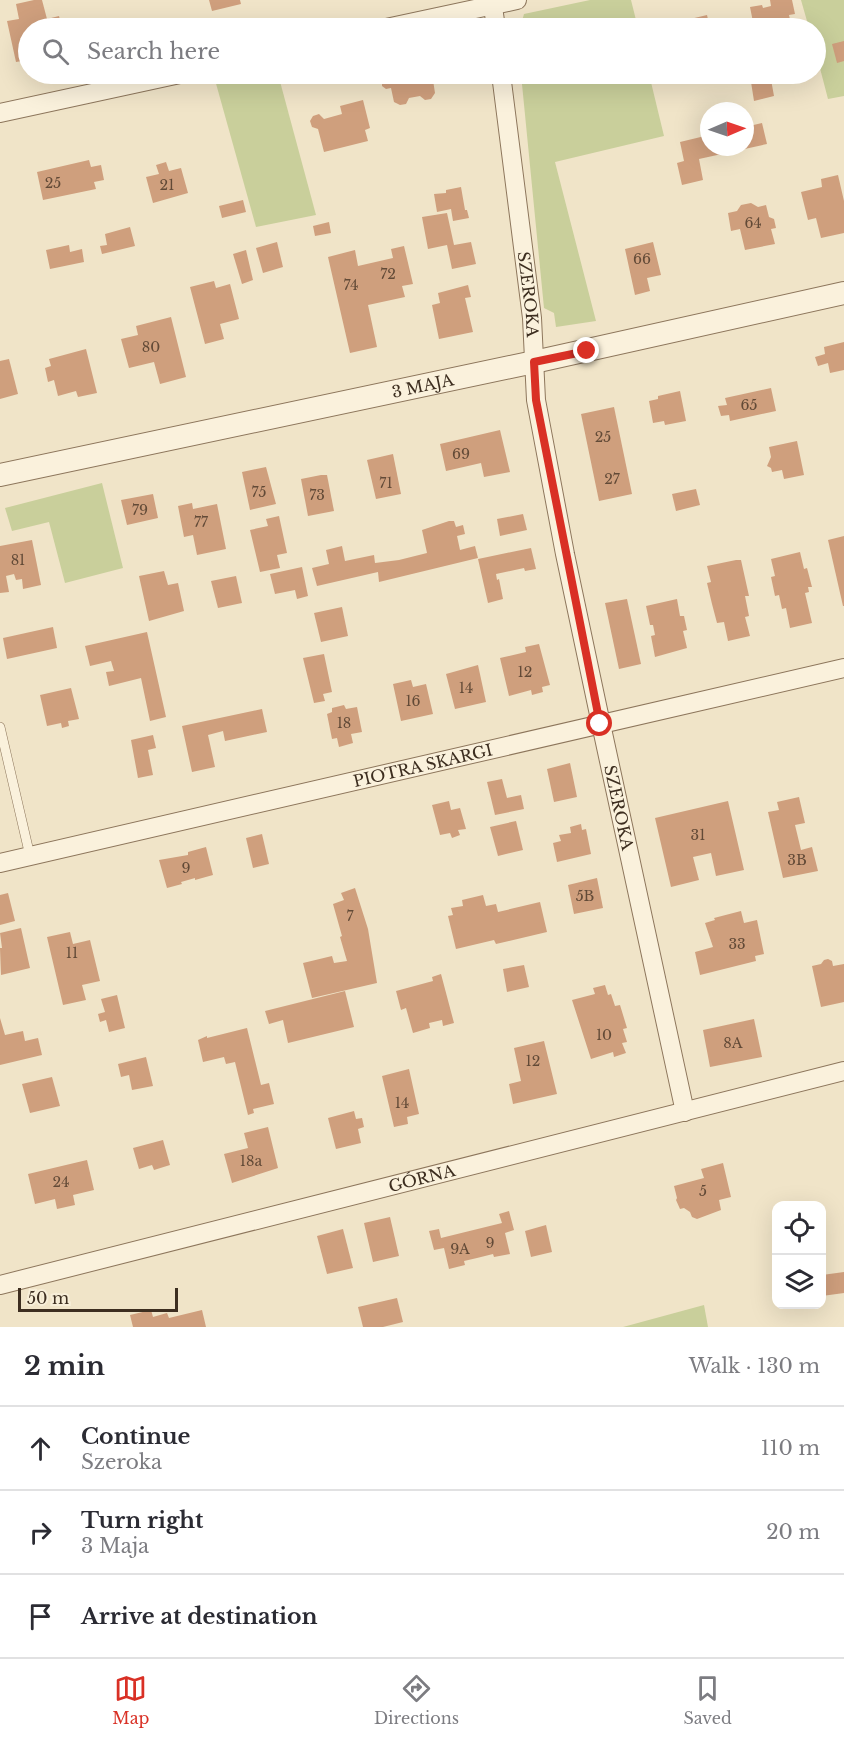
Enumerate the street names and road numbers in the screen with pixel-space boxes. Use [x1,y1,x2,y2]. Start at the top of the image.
street label: SZEROKA [514,250,543,338]
street label: 3 MAJA [390,369,456,402]
street label: PIOTRA SKARGI [351,740,494,791]
street label: SZEROKA [600,763,638,852]
street label: GÓRNA [386,1160,458,1196]

